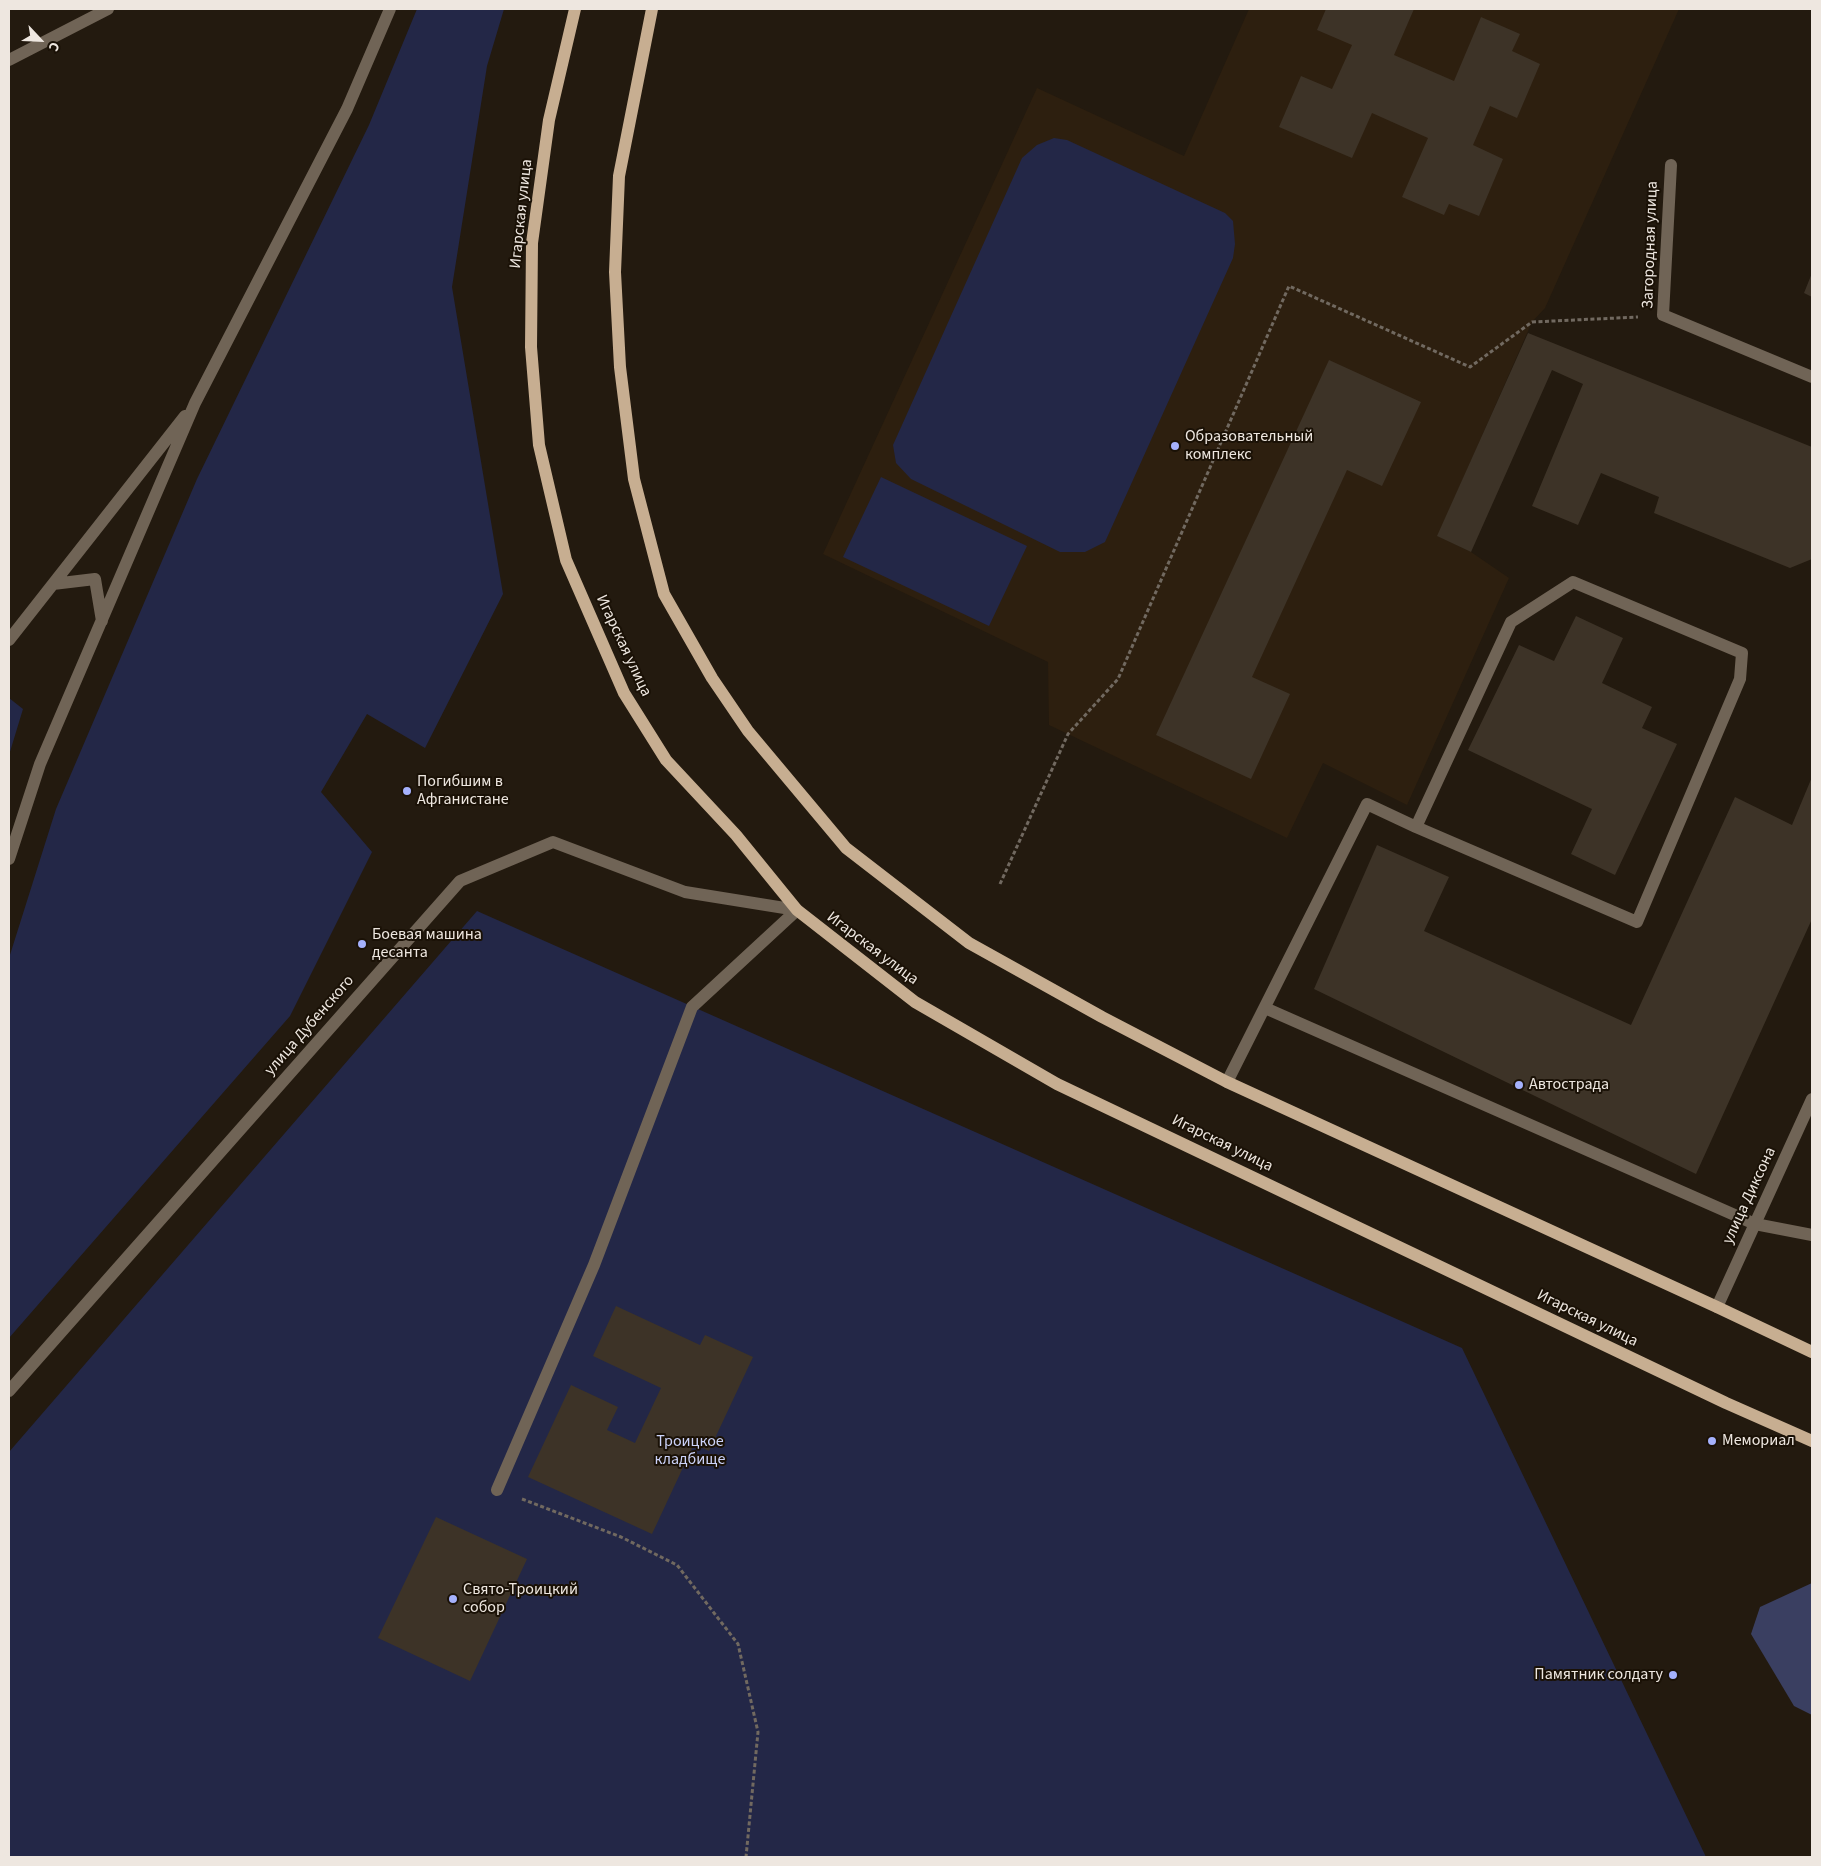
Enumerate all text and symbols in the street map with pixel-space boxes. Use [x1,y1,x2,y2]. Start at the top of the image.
north arrow [15,15,65,65]
text: С [43,38,64,54]
street label: Игарская улица [507,158,537,270]
street label: Загородная улица [1639,181,1663,309]
place label: Образовательный комплекс [1185,427,1313,465]
marker: Образовательный комплекс [1169,440,1181,452]
street label: Игарская улица [591,592,655,700]
place label: Погибшим в Афганистане [417,772,509,810]
marker: Погибшим в Афганистане [401,785,413,797]
street label: Игарская улица [822,908,922,990]
place label: Боевая машина десанта [372,925,482,963]
marker: Боевая машина десанта [356,938,368,950]
street label: улица Дубенского [261,972,359,1080]
place label: Автострада [1529,1075,1609,1095]
marker: Автострада [1513,1079,1525,1091]
street label: Игарская улица [1168,1111,1276,1177]
street label: улица Диксона [1719,1144,1781,1248]
street label: Игарская улица [1533,1286,1641,1352]
place label: Мемориал [1722,1431,1795,1451]
park label: Троицкое кладбище [655,1432,725,1470]
marker: Мемориал [1706,1435,1718,1447]
place label: Свято-Троицкий собор [463,1580,578,1618]
marker: Свято-Троицкий собор [447,1593,459,1605]
place label: Памятник солдату [1534,1665,1663,1685]
marker: Памятник солдату [1667,1669,1679,1681]

